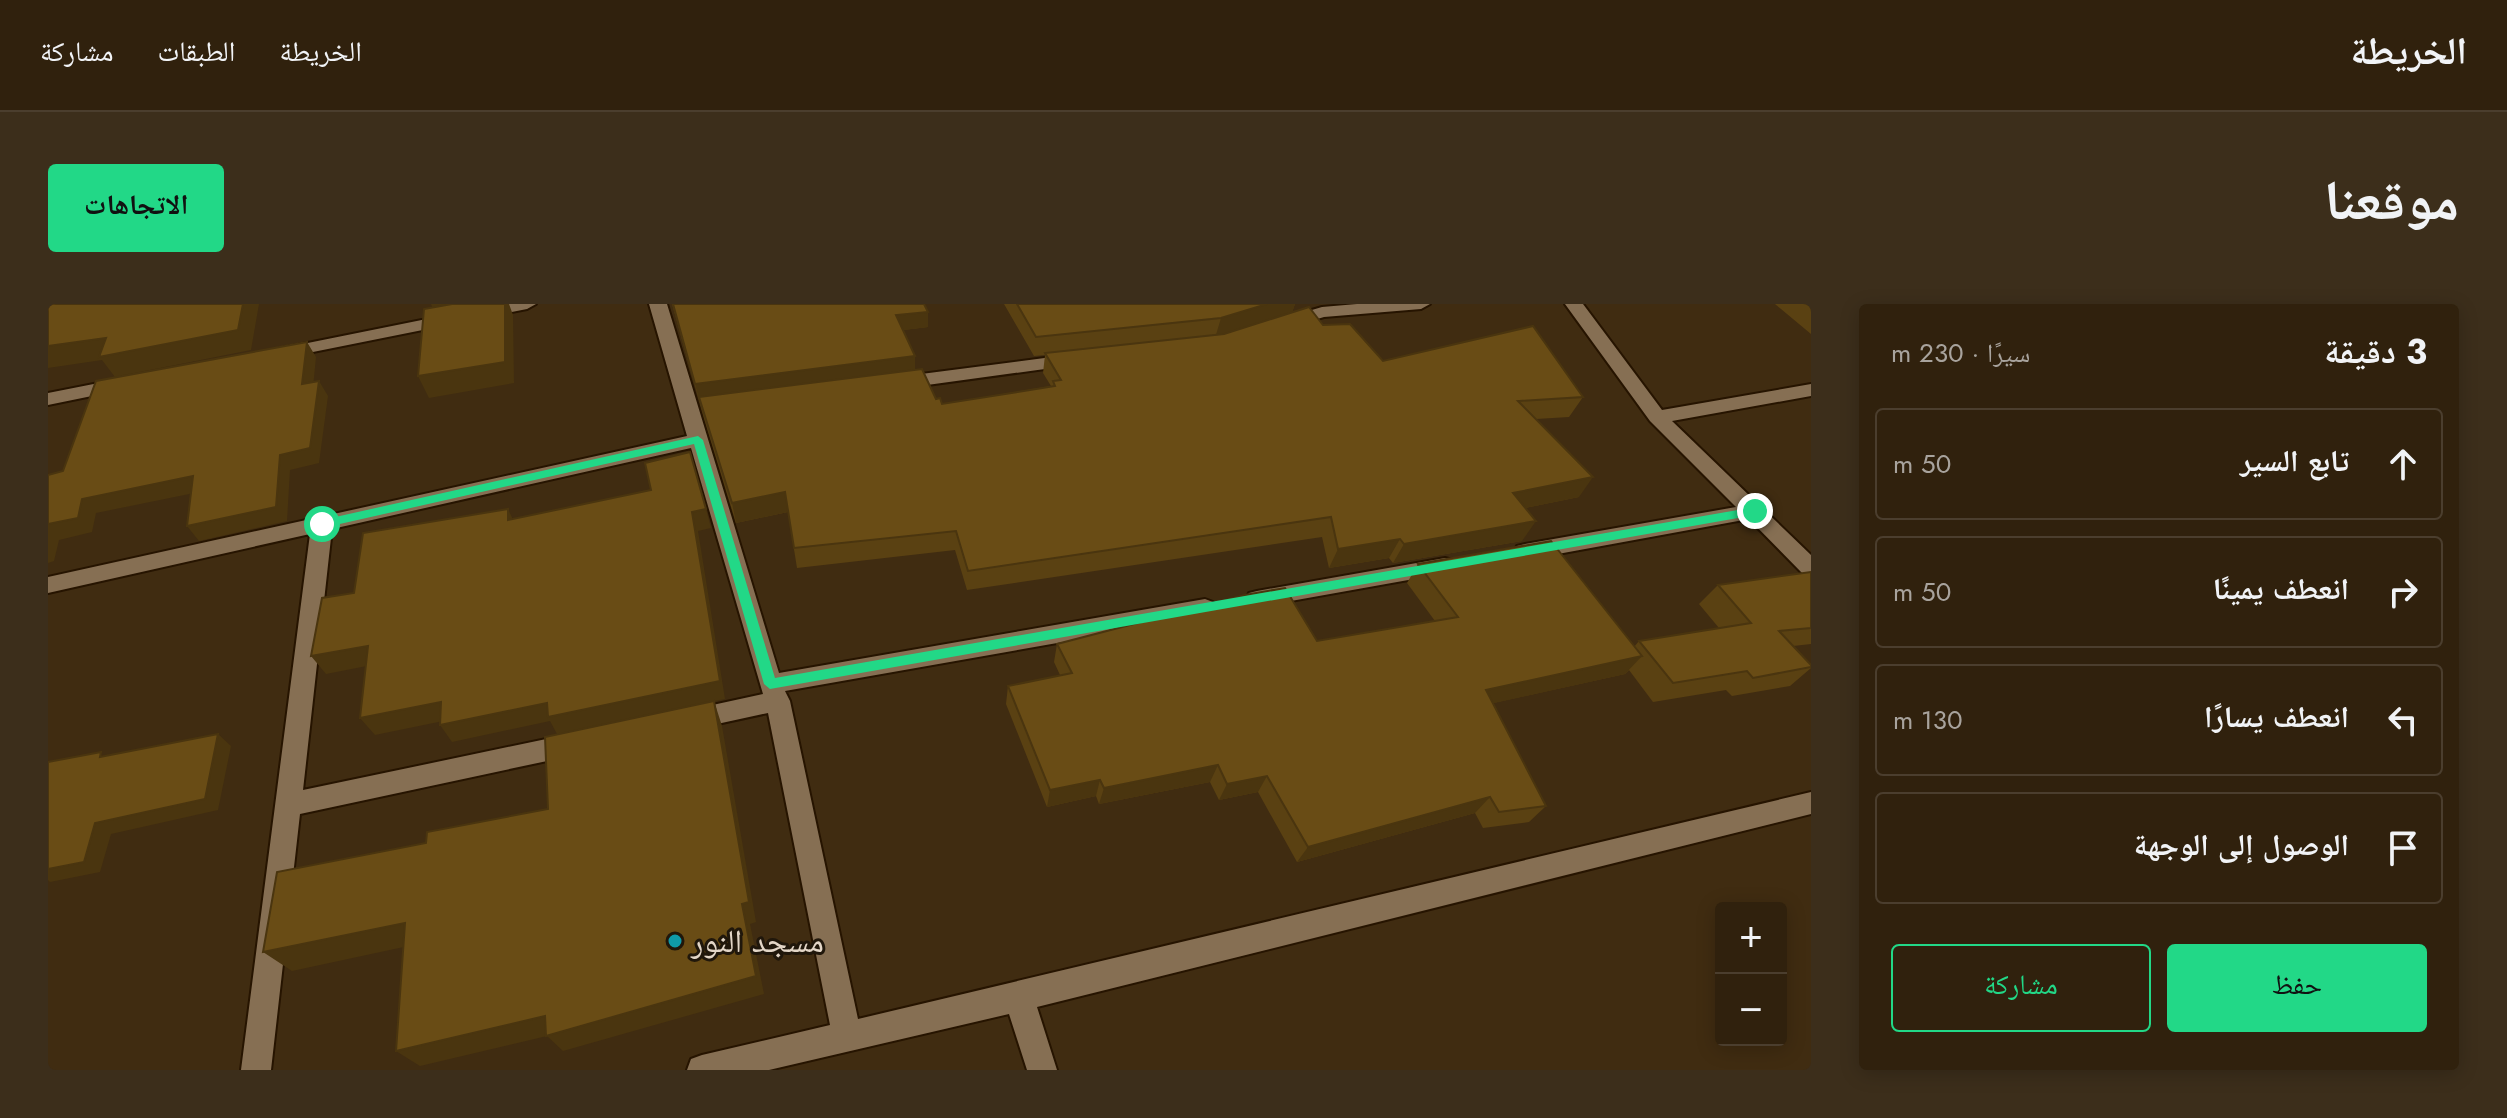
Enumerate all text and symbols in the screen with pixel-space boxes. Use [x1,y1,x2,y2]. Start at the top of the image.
text: الخريطة [2350,23,2467,78]
text: مشاركة [40,31,114,72]
text: الطبقات [158,31,235,72]
text: الخريطة [279,31,362,72]
text: موقعنا [2324,160,2459,241]
button: الاتجاهات [48,164,224,252]
text: 3 دقيقة [2324,327,2427,376]
text: سيرًا · 230 m [1891,334,2030,372]
text: تابع السير [2240,439,2349,482]
icon: ahead [2381,442,2425,486]
text: 50 m [1893,445,1951,483]
route end [1737,493,1773,529]
route start [304,506,340,542]
text: انعطف يمينًا [2213,567,2349,610]
icon: right [2381,570,2425,614]
text: 50 m [1893,573,1951,611]
text: انعطف يسارًا [2204,695,2349,738]
icon: left [2381,698,2425,742]
text: 130 m [1893,701,1963,739]
text: الوصول إلى الوجهة [2134,823,2349,866]
icon: arrive [2381,826,2425,870]
map controls [1715,902,1787,1046]
button: + [1715,902,1787,974]
place label: مسجد النور [690,918,824,964]
marker: مسجد النور [666,932,684,950]
button: مشاركة [1891,944,2151,1032]
button: حفظ [2167,944,2427,1032]
button: − [1715,974,1787,1046]

